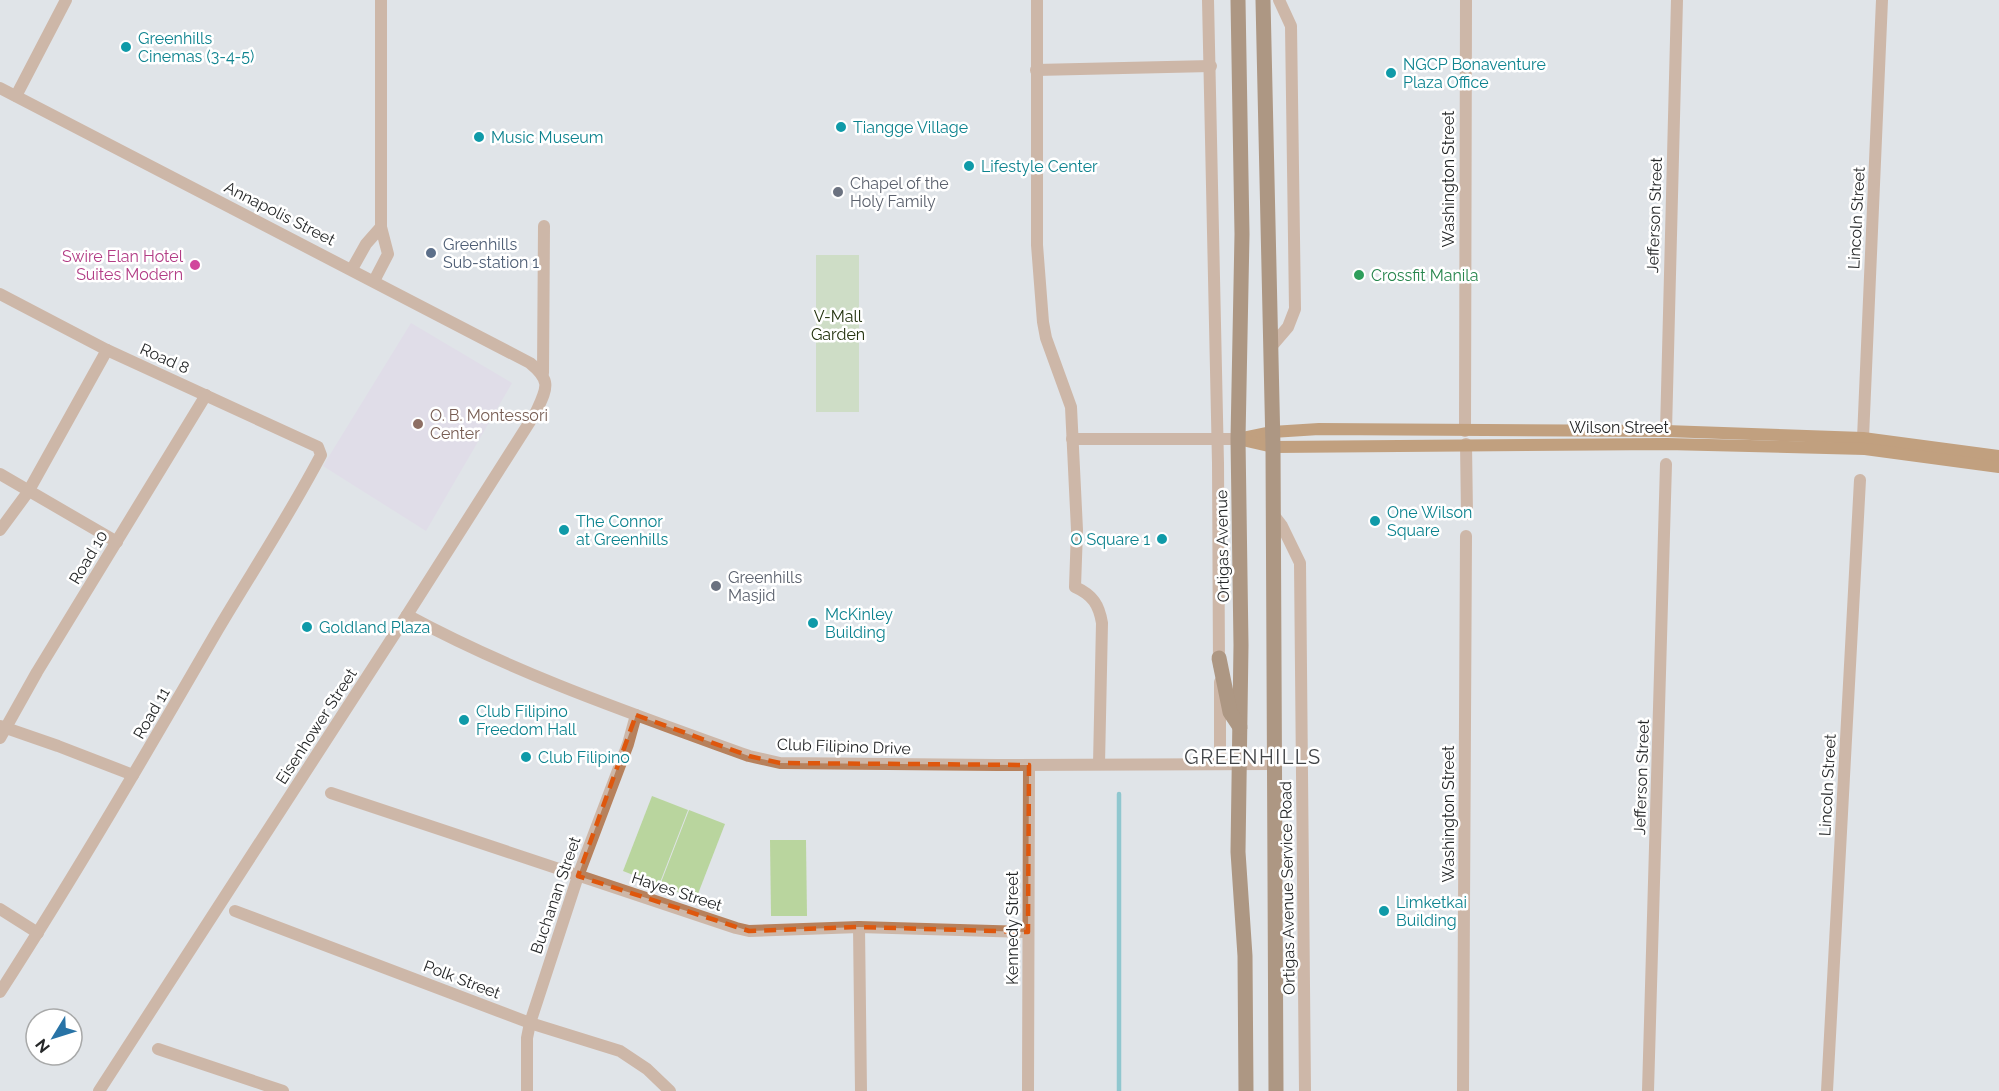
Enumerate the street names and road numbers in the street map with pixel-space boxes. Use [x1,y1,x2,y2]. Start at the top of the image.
street label: Washington Street [1439,110,1458,247]
street label: Jefferson Street [1643,156,1666,273]
street label: Lincoln Street [1844,166,1869,270]
street label: Annapolis Street [221,177,339,250]
street label: Road 8 [137,339,192,378]
street label: Wilson Street [1569,418,1669,437]
street label: Ortigas Avenue [1212,490,1233,602]
street label: Road 10 [65,527,112,587]
street label: Eisenhower Street [272,664,361,788]
street label: Road 11 [129,684,174,742]
street label: Jefferson Street [1630,718,1653,835]
street label: Lincoln Street [1815,733,1840,837]
street label: Club Filipino Drive [777,735,911,758]
street label: Washington Street [1439,745,1458,882]
street label: Ortigas Avenue Service Road [1276,781,1299,995]
street label: Buchanan Street [526,833,585,956]
street label: Hayes Street [629,868,725,915]
street label: Kennedy Street [1003,870,1022,985]
street label: Polk Street [421,956,503,1003]

